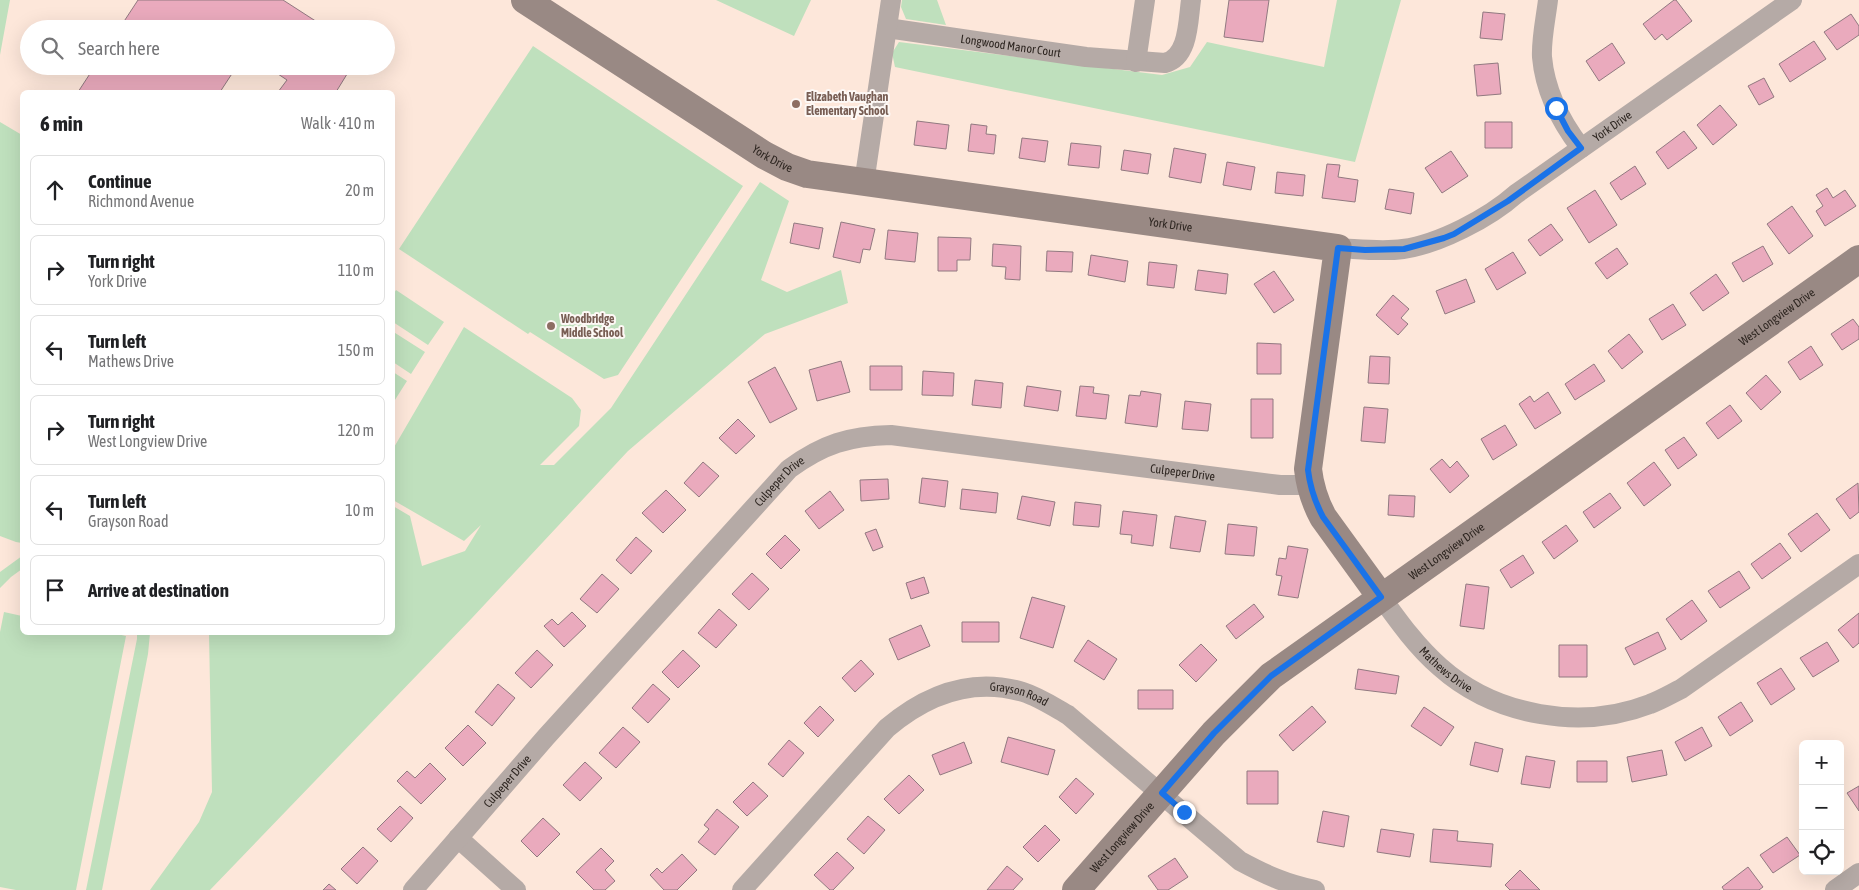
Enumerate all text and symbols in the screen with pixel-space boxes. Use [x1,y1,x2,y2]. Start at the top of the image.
search box [20,20,395,75]
street label: Longwood Manor Court [960,32,1062,60]
icon: search [38,34,66,62]
text: Search here [78,37,160,59]
place label: Elizabeth Vaughan Elementary School [806,90,889,118]
route start [1545,97,1568,120]
marker: Elizabeth Vaughan Elementary School [790,98,802,110]
street label: York Drive [1590,108,1634,145]
text: 6 min [40,111,83,135]
text: Walk · 410 m [301,114,375,132]
street label: York Drive [749,142,794,175]
text: Continue [88,170,152,192]
icon: ahead [41,176,69,204]
text: 20 m [345,181,374,199]
text: Richmond Avenue [88,192,194,210]
street label: York Drive [1148,215,1193,235]
text: Turn right [88,250,155,272]
icon: right [41,256,69,284]
text: 110 m [338,261,374,279]
text: York Drive [88,272,147,290]
street label: West Longview Drive [1736,285,1818,349]
place label: Woodbridge Middle School [560,312,624,340]
marker: Woodbridge Middle School [545,320,557,332]
text: Turn left [88,330,146,352]
icon: left [41,336,69,364]
text: 150 m [338,341,374,359]
text: Mathews Drive [88,352,174,370]
text: Turn right [88,410,155,432]
icon: right [41,416,69,444]
text: 120 m [338,421,374,439]
text: West Longview Drive [88,432,207,450]
street label: Culpeper Drive [752,453,807,509]
street label: Culpeper Drive [1149,461,1216,484]
text: Turn left [88,490,146,512]
icon: left [41,496,69,524]
text: 10 m [345,501,374,519]
text: Grayson Road [88,512,169,530]
street label: West Longview Drive [1406,520,1487,583]
icon: arrive [41,576,69,604]
text: Arrive at destination [88,579,229,601]
street label: Mathews Drive [1416,644,1475,696]
street label: Grayson Road [989,680,1051,709]
map controls [1799,740,1844,875]
button: + [1799,740,1844,785]
street label: Culpeper Drive [481,752,534,811]
button: − [1799,785,1844,830]
street label: West Longview Drive [1087,799,1157,876]
route end [1173,801,1196,824]
button: locate [1799,830,1844,875]

